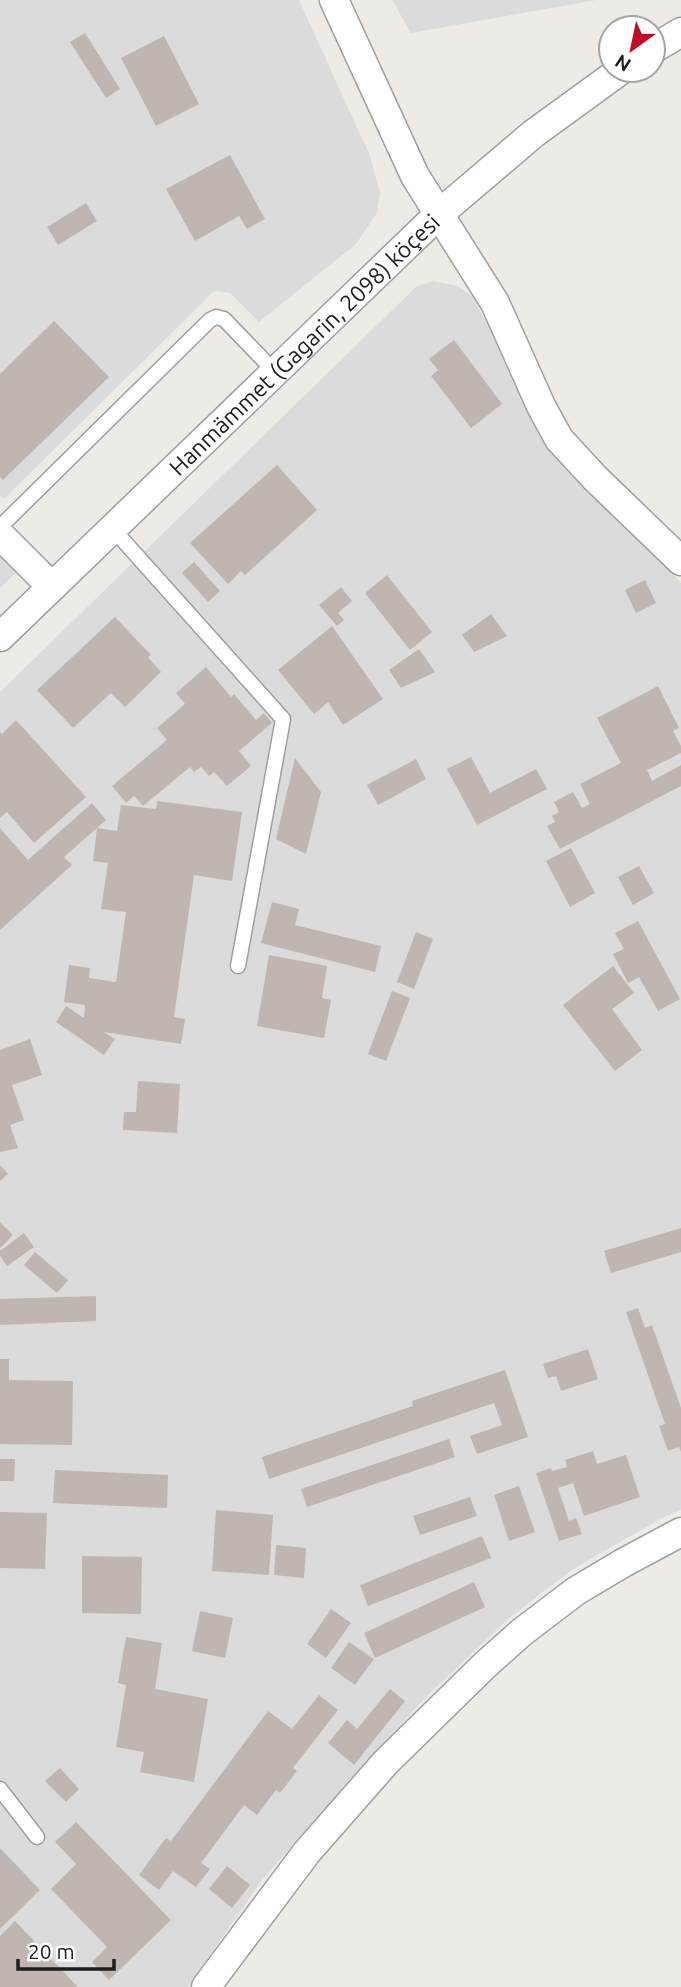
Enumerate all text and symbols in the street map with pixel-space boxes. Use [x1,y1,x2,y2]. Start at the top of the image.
north arrow [597,14,667,84]
text: N [611,50,635,76]
street label: Hanmämmet (Gagarin, 2098) köçesi [164,209,444,480]
scale bar [18,1927,114,1971]
text: 20 m [28,1939,75,1963]

